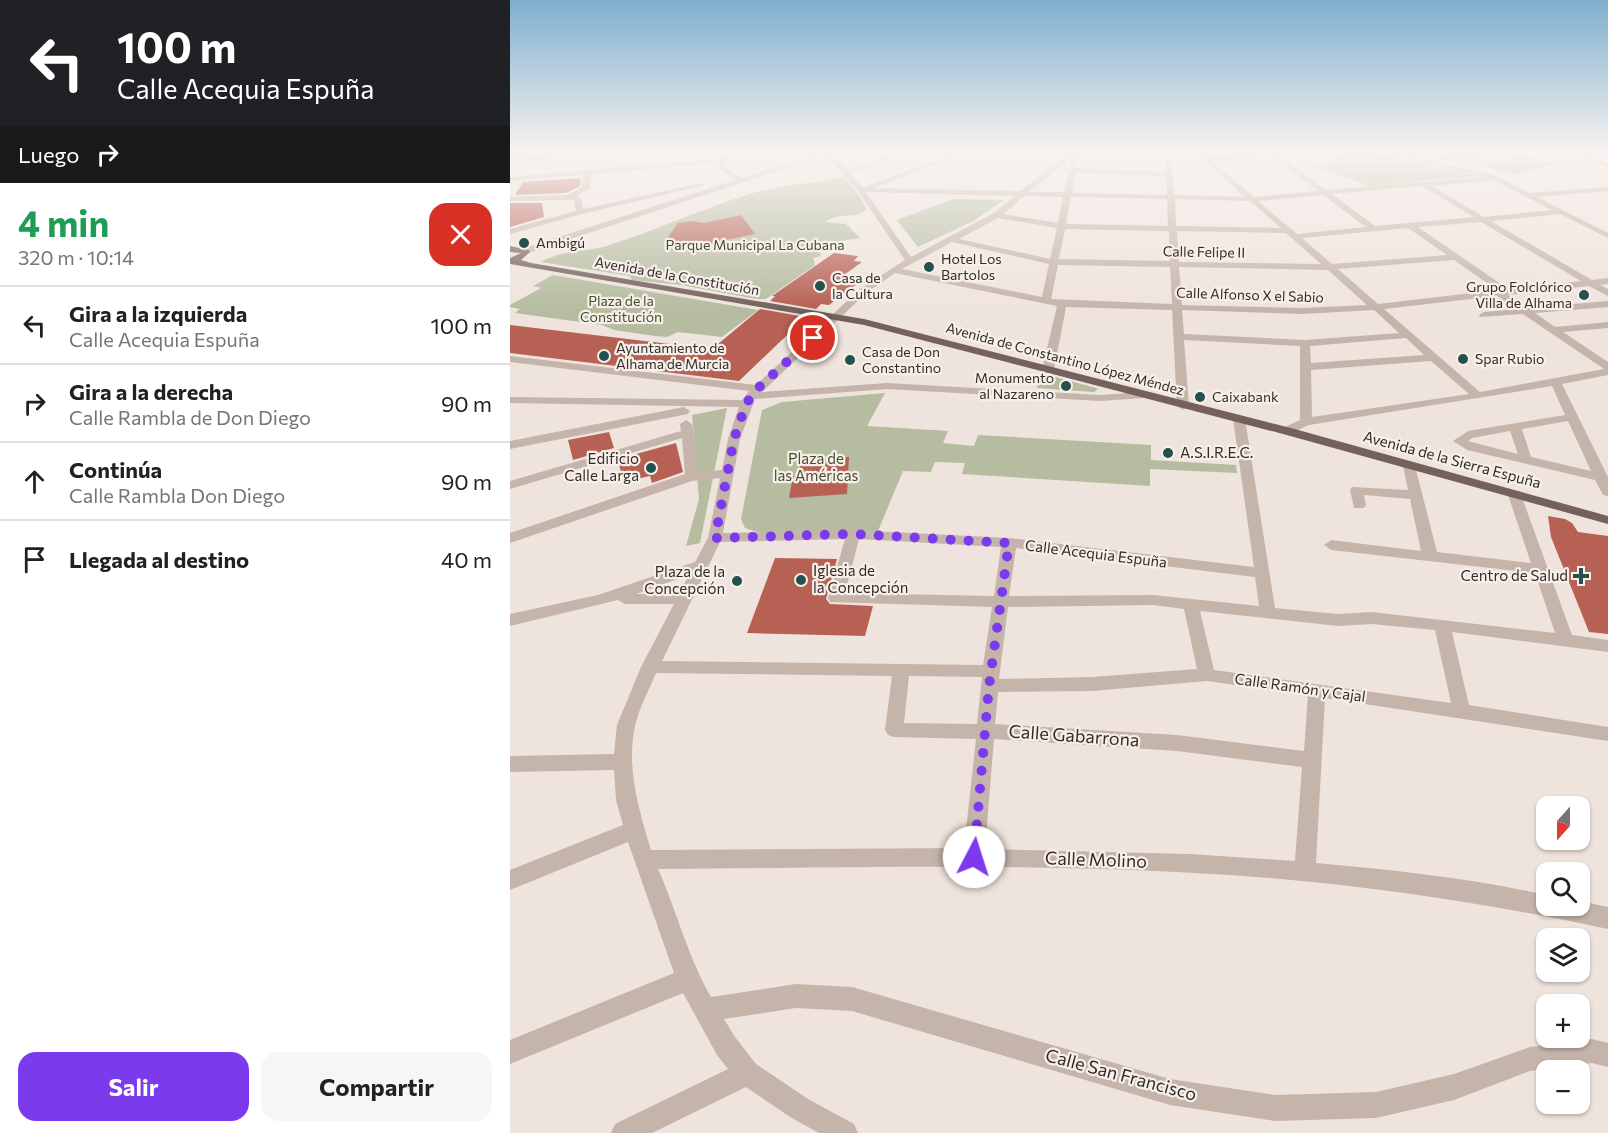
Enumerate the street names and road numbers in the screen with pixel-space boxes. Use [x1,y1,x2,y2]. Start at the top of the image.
street label: Calle Felipe II [1163,242,1245,261]
street label: Avenida de la Constitución [593,253,761,298]
street label: Calle Alfonso X el Sabio [1176,283,1324,306]
street label: Avenida de Constantino López Méndez [944,318,1186,399]
street label: Avenida de la Sierra Espuña [1361,427,1543,491]
street label: Calle Acequia Espuña [1024,535,1168,571]
street label: Calle Ramón y Cajal [1233,669,1367,705]
street label: Calle Gabarrona [1008,719,1140,751]
street label: Calle Molino [1045,846,1147,872]
street label: Calle San Francisco [1043,1043,1199,1105]

